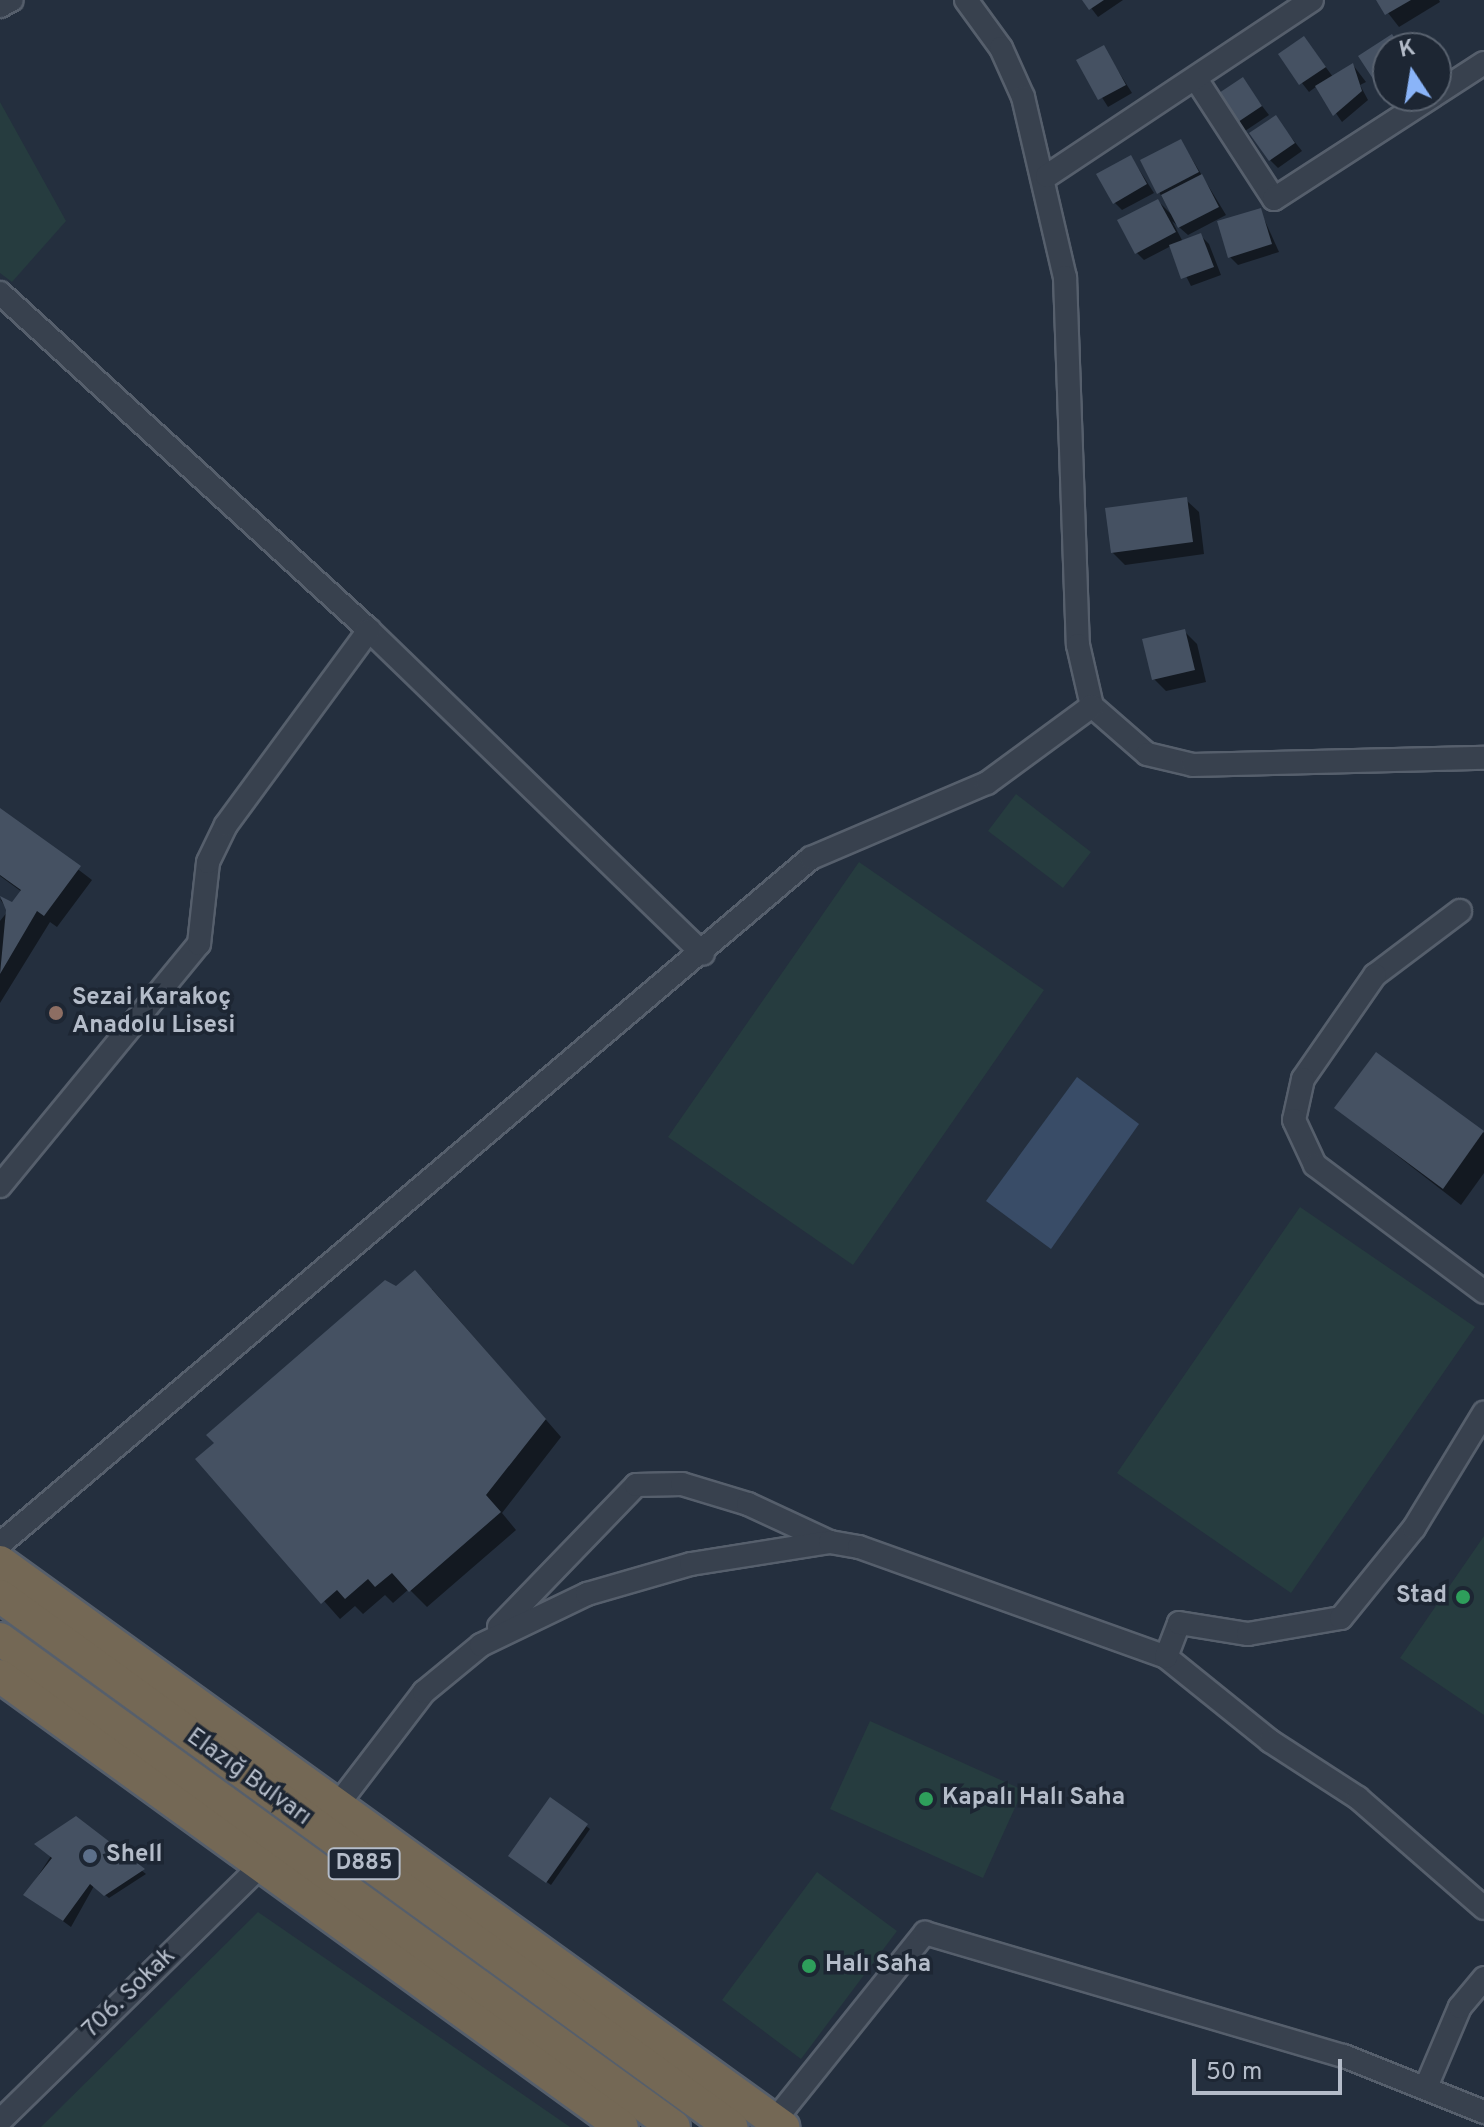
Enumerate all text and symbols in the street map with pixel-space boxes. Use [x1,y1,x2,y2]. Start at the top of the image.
north arrow [1372,32,1452,112]
text: K [1397,35,1418,65]
place label: Sezai Karakoç Anadolu Lisesi [72,985,235,1041]
marker: Sezai Karakoç Anadolu Lisesi [47,1004,65,1022]
place label: Stad [1396,1583,1447,1611]
marker: Stad [1454,1588,1472,1606]
street label: Elazığ Bulvarı [180,1723,316,1833]
place label: Kapalı Halı Saha [942,1785,1125,1813]
marker: Kapalı Halı Saha [917,1790,935,1808]
place label: Shell [106,1842,162,1870]
road number: D885 [326,1846,402,1882]
marker: Shell [81,1847,99,1865]
street label: 706. Sokak [78,1943,182,2045]
place label: Halı Saha [825,1952,931,1980]
marker: Halı Saha [800,1957,818,1975]
scale bar [1196,2043,1346,2093]
text: 50 m [1206,2058,1262,2088]

